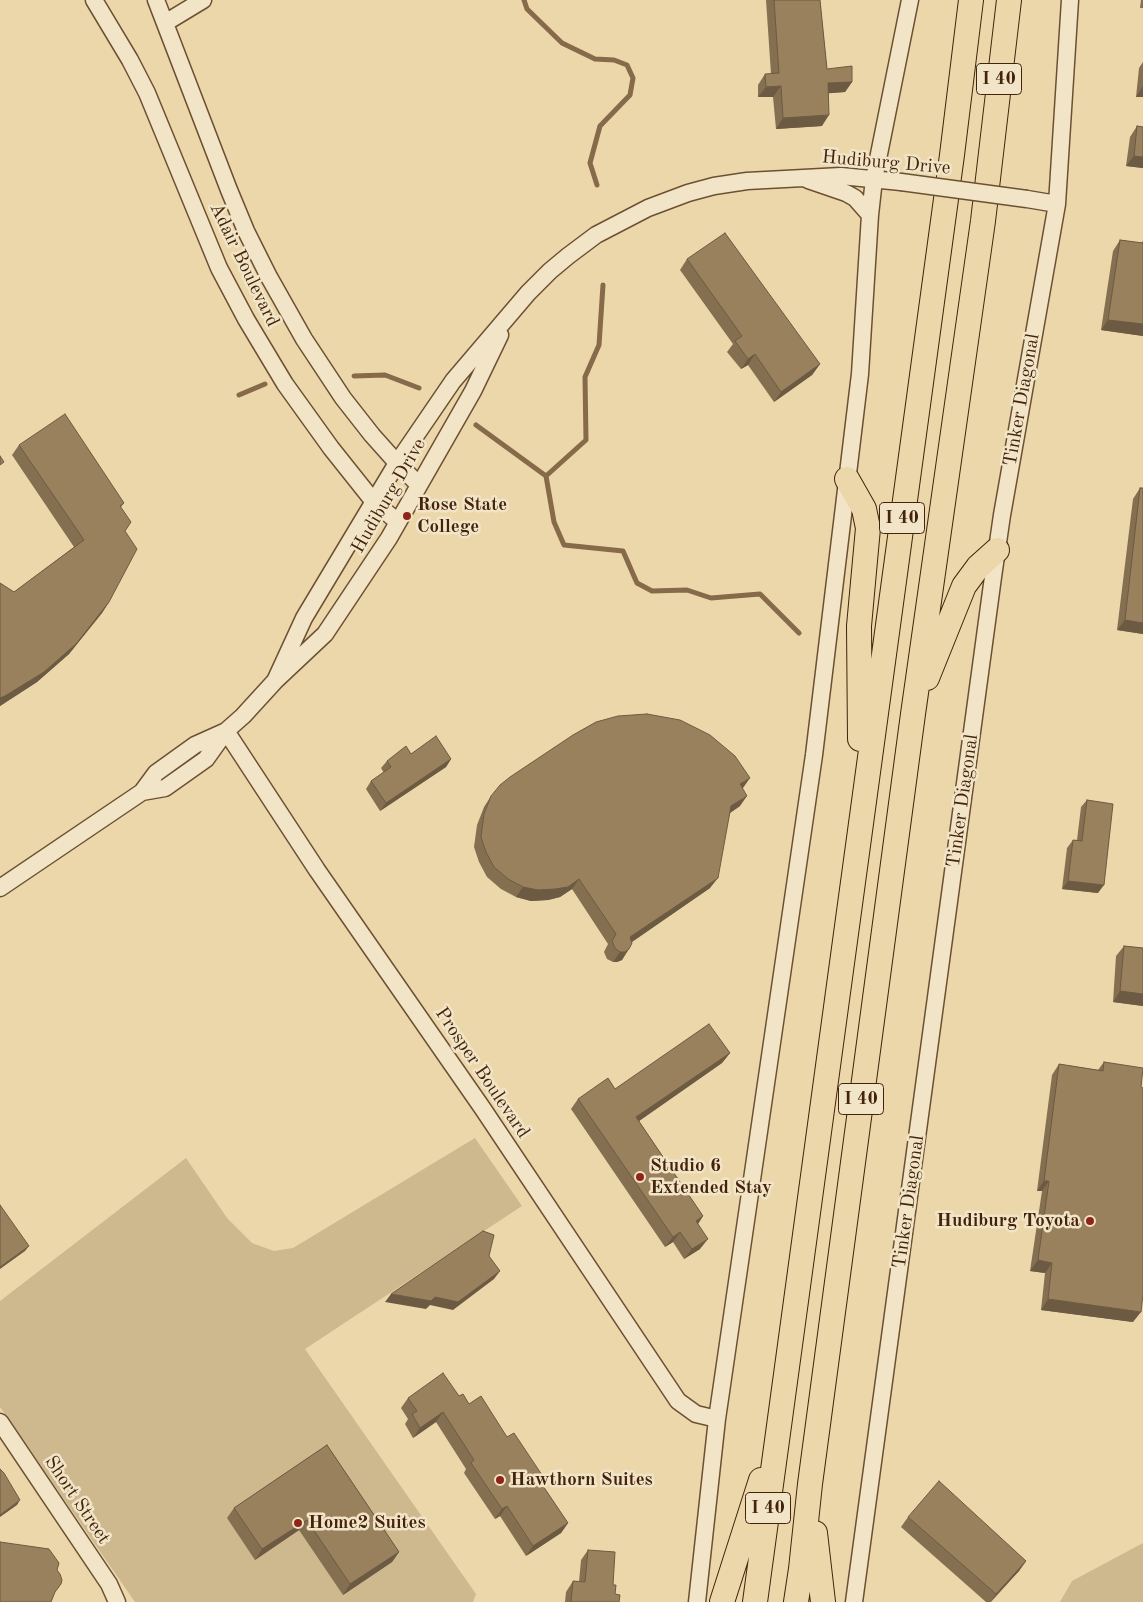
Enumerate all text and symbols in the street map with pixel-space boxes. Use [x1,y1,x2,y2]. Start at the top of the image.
road number: I 40 [976,64,1022,95]
street label: Hudiburg Drive [821,146,951,180]
street label: Adair Boulevard [204,199,284,331]
street label: Tinker Diagonal [999,332,1045,468]
street label: Hudiburg Drive [347,434,431,558]
place label: Rose State College [417,494,507,538]
road number: I 40 [880,502,924,534]
marker: Rose State College [401,510,413,522]
street label: Tinker Diagonal [942,733,984,869]
street label: Prosper Boulevard [430,1003,534,1143]
road number: I 40 [838,1084,884,1114]
street label: Tinker Diagonal [888,1134,930,1270]
place label: Studio 6 Extended Stay [650,1155,772,1199]
marker: Studio 6 Extended Stay [634,1171,646,1183]
place label: Hudiburg Toyota [936,1210,1080,1232]
marker: Hudiburg Toyota [1084,1215,1096,1227]
street label: Short Street [39,1451,115,1549]
place label: Hawthorn Suites [510,1469,653,1491]
marker: Hawthorn Suites [494,1474,506,1486]
road number: I 40 [746,1492,790,1524]
place label: Home2 Suites [308,1512,426,1534]
marker: Home2 Suites [292,1517,304,1529]

